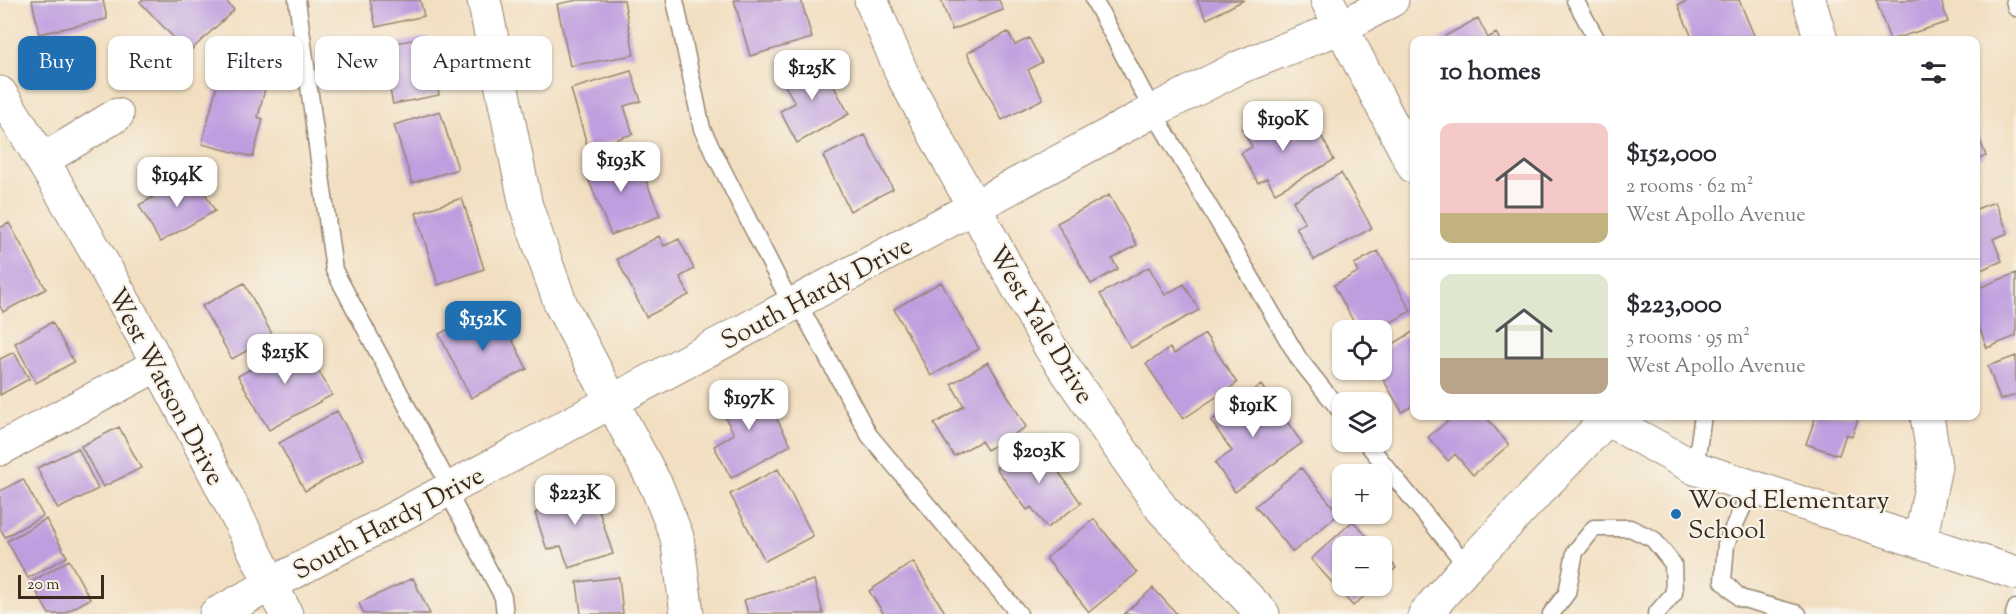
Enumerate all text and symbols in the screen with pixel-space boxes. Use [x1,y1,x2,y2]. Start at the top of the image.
chip: Buy [18,36,96,90]
chip: Rent [108,36,193,90]
chip: Filters [205,36,303,90]
chip: New [315,36,399,90]
chip: Apartment [411,36,552,90]
pin: $125K [770,50,854,101]
text: 10 homes [1440,54,1541,91]
text: $125K [788,55,836,84]
icon: filters [1917,56,1950,89]
pin: $190K [1241,101,1325,152]
text: $190K [1257,106,1309,135]
text: $152,000 [1626,136,1717,173]
pin: $193K [579,142,663,193]
text: $193K [596,147,646,176]
icon: home [1488,147,1560,219]
pin: $194K [135,157,219,208]
text: $194K [151,162,203,191]
text: 2 rooms · 62 m² [1626,173,1754,202]
text: West Apollo Avenue [1626,202,1806,231]
street label: South Hardy Drive [715,228,919,360]
street label: West Yale Drive [978,239,1102,412]
street label: West Watson Drive [97,282,233,493]
text: $223,000 [1626,287,1722,324]
icon: home [1488,298,1560,370]
pin: $152K [441,301,525,352]
text: $152K [459,306,507,335]
map controls [1332,320,1392,596]
button: locate [1332,320,1392,380]
text: 3 rooms · 95 m² [1626,324,1750,353]
pin: $215K [243,334,327,385]
text: $215K [261,339,309,368]
text: West Apollo Avenue [1626,353,1806,382]
pin: $197K [707,380,791,431]
text: $197K [723,385,775,414]
pin: $191K [1211,387,1295,438]
text: $191K [1229,392,1277,421]
button: layers [1332,392,1392,452]
pin: $203K [997,433,1081,484]
text: $203K [1012,438,1066,467]
street label: South Hardy Drive [287,458,491,590]
button: + [1332,464,1392,524]
pin: $223K [533,475,617,526]
text: $223K [549,480,601,509]
place label: Wood Elementary School [1688,483,1890,550]
marker: Wood Elementary School [1669,507,1683,521]
button: − [1332,536,1392,596]
scale bar [18,572,104,600]
text: 20 m [27,574,60,597]

